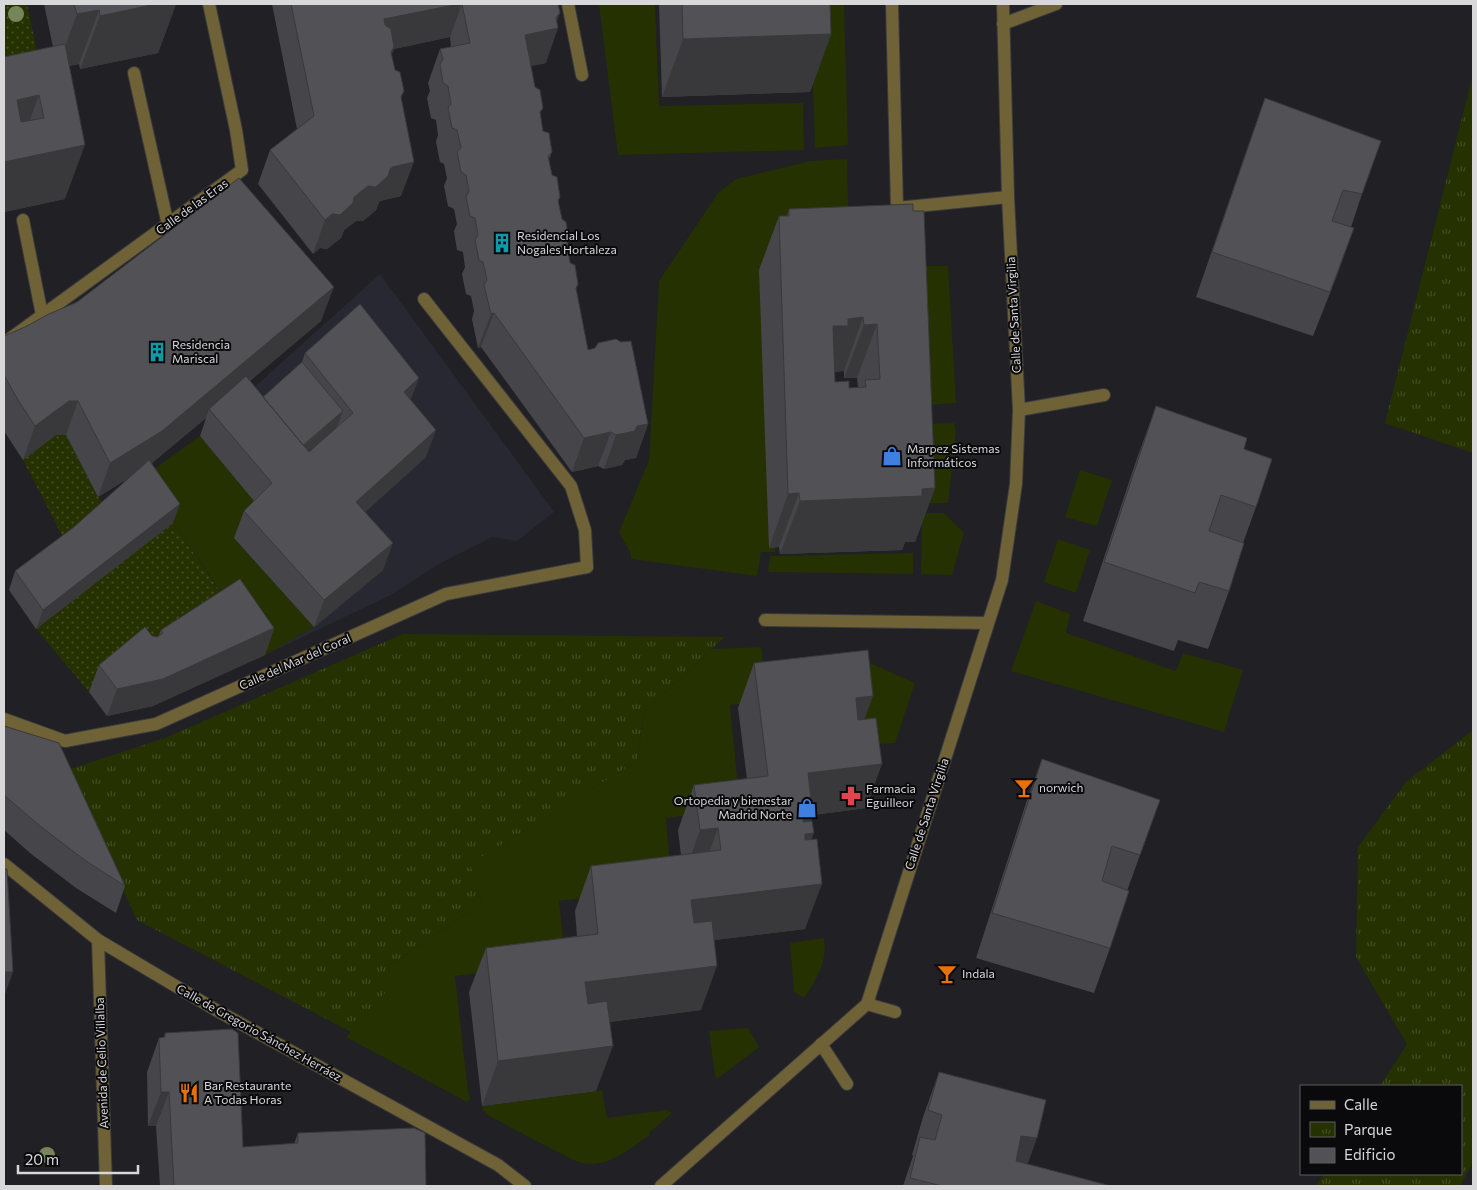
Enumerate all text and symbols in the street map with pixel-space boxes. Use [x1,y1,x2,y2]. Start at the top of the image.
street label: Calle de las Eras [153,175,230,237]
place label: Residencial Los Nogales Hortaleza [517,228,617,256]
building icon: Residencial Los Nogales Hortaleza [491,232,513,254]
street label: Calle de Santa Virgilia [1003,256,1023,374]
place label: Residencia Mariscal [172,337,230,365]
building icon: Residencia Mariscal [146,341,168,363]
place label: Marpez Sistemas Informáticos [907,441,1000,469]
shop icon: Marpez Sistemas Informáticos [881,445,903,467]
street label: Calle del Mar del Coral [237,630,353,692]
street label: Calle de Santa Virgilia [901,756,951,871]
bar icon: norwich [1013,777,1035,799]
place label: norwich [1039,780,1083,794]
place label: Farmacia Eguilleor [866,781,916,809]
pharmacy icon: Farmacia Eguilleor [840,785,862,807]
place label: Ortopedia y bienestar Madrid Norte [674,793,792,821]
shop icon: Ortopedia y bienestar Madrid Norte [796,797,818,819]
bar icon: Indala [936,963,958,985]
place label: Indala [962,966,995,980]
street label: Calle de Gregorio Sánchez Herráez [175,981,344,1083]
street label: Avenida de Celio Villalba [92,997,110,1129]
place label: Bar Restaurante A Todas Horas [204,1078,291,1106]
restaurant icon: Bar Restaurante A Todas Horas [178,1082,200,1104]
legend [1300,1085,1462,1175]
text: Calle [1344,1095,1378,1113]
text: Parque [1344,1120,1392,1138]
scale bar [18,1142,138,1174]
text: Edificio [1344,1145,1395,1163]
text: 20 m [25,1150,59,1168]

